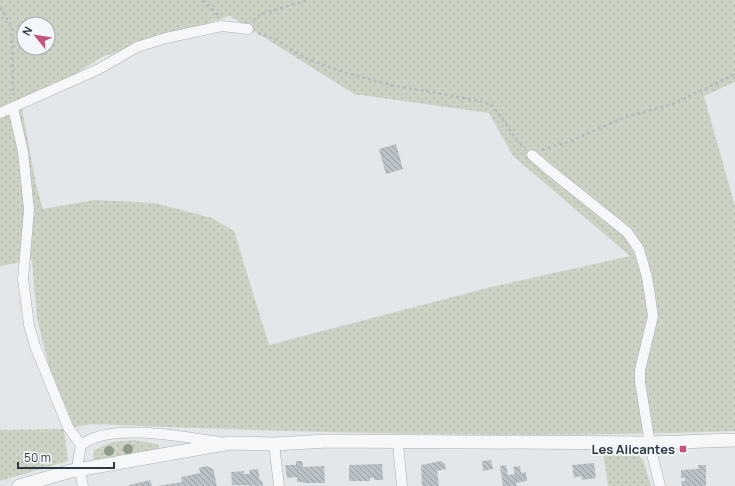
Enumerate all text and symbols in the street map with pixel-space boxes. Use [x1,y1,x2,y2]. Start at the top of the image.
north arrow [16,16,56,56]
text: N [18,23,35,38]
place label: Les Alicantes [591,440,675,458]
scale bar [18,444,114,470]
marker: Les Alicantes [678,444,688,454]
text: 50 m [24,449,51,466]

